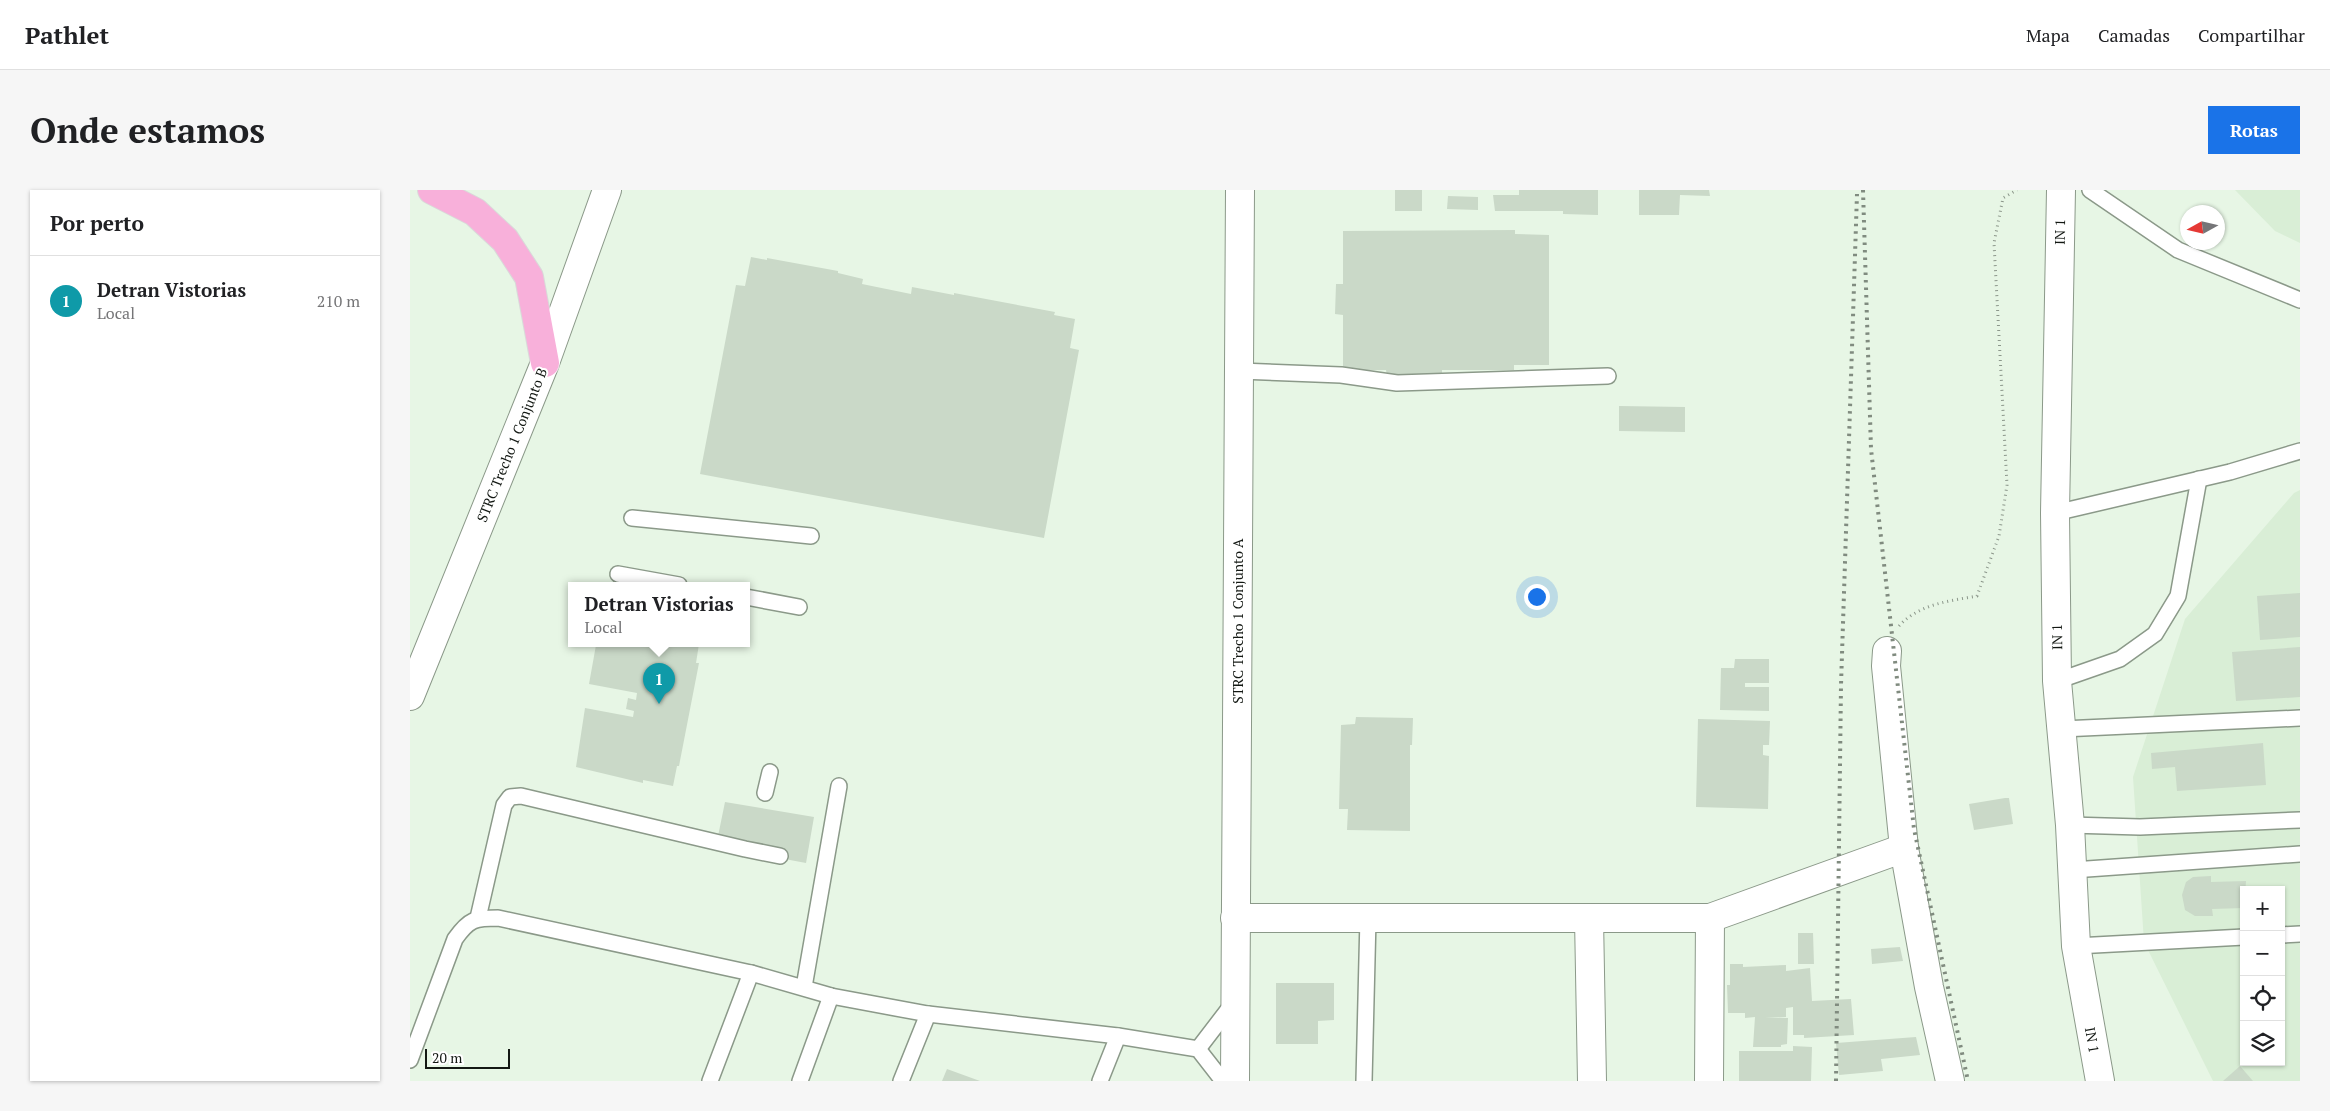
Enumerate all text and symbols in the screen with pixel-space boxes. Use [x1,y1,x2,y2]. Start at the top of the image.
text: Pathlet [25,19,109,51]
text: Mapa [2026,23,2070,47]
text: Camadas [2098,23,2170,47]
text: Compartilhar [2198,23,2305,47]
button: Rotas [2208,106,2300,154]
text: Onde estamos [30,107,265,153]
north arrow [2180,205,2225,250]
text: Por perto [50,209,144,237]
street label: IN 1 [2050,219,2069,245]
text: Detran Vistorias [97,277,246,302]
text: 1 [61,290,71,312]
text: 210 m [317,290,360,312]
text: Local [97,302,135,324]
street label: STRC Trecho 1 Conjunto B [472,365,551,525]
street label: STRC Trecho 1 Conjunto A [1228,538,1247,704]
popup [568,582,750,647]
your location [1524,584,1550,610]
text: Detran Vistorias [585,591,734,616]
text: Local [585,616,622,638]
street label: IN 1 [2047,624,2066,650]
pin: 1 [643,663,675,704]
map controls [2240,886,2285,1066]
button: + [2240,886,2285,931]
button: − [2240,931,2285,976]
button: locate [2240,976,2285,1021]
button: layers [2240,1021,2285,1066]
street label: IN 1 [2081,1025,2104,1054]
scale bar [425,1046,510,1069]
text: 20 m [432,1048,462,1067]

